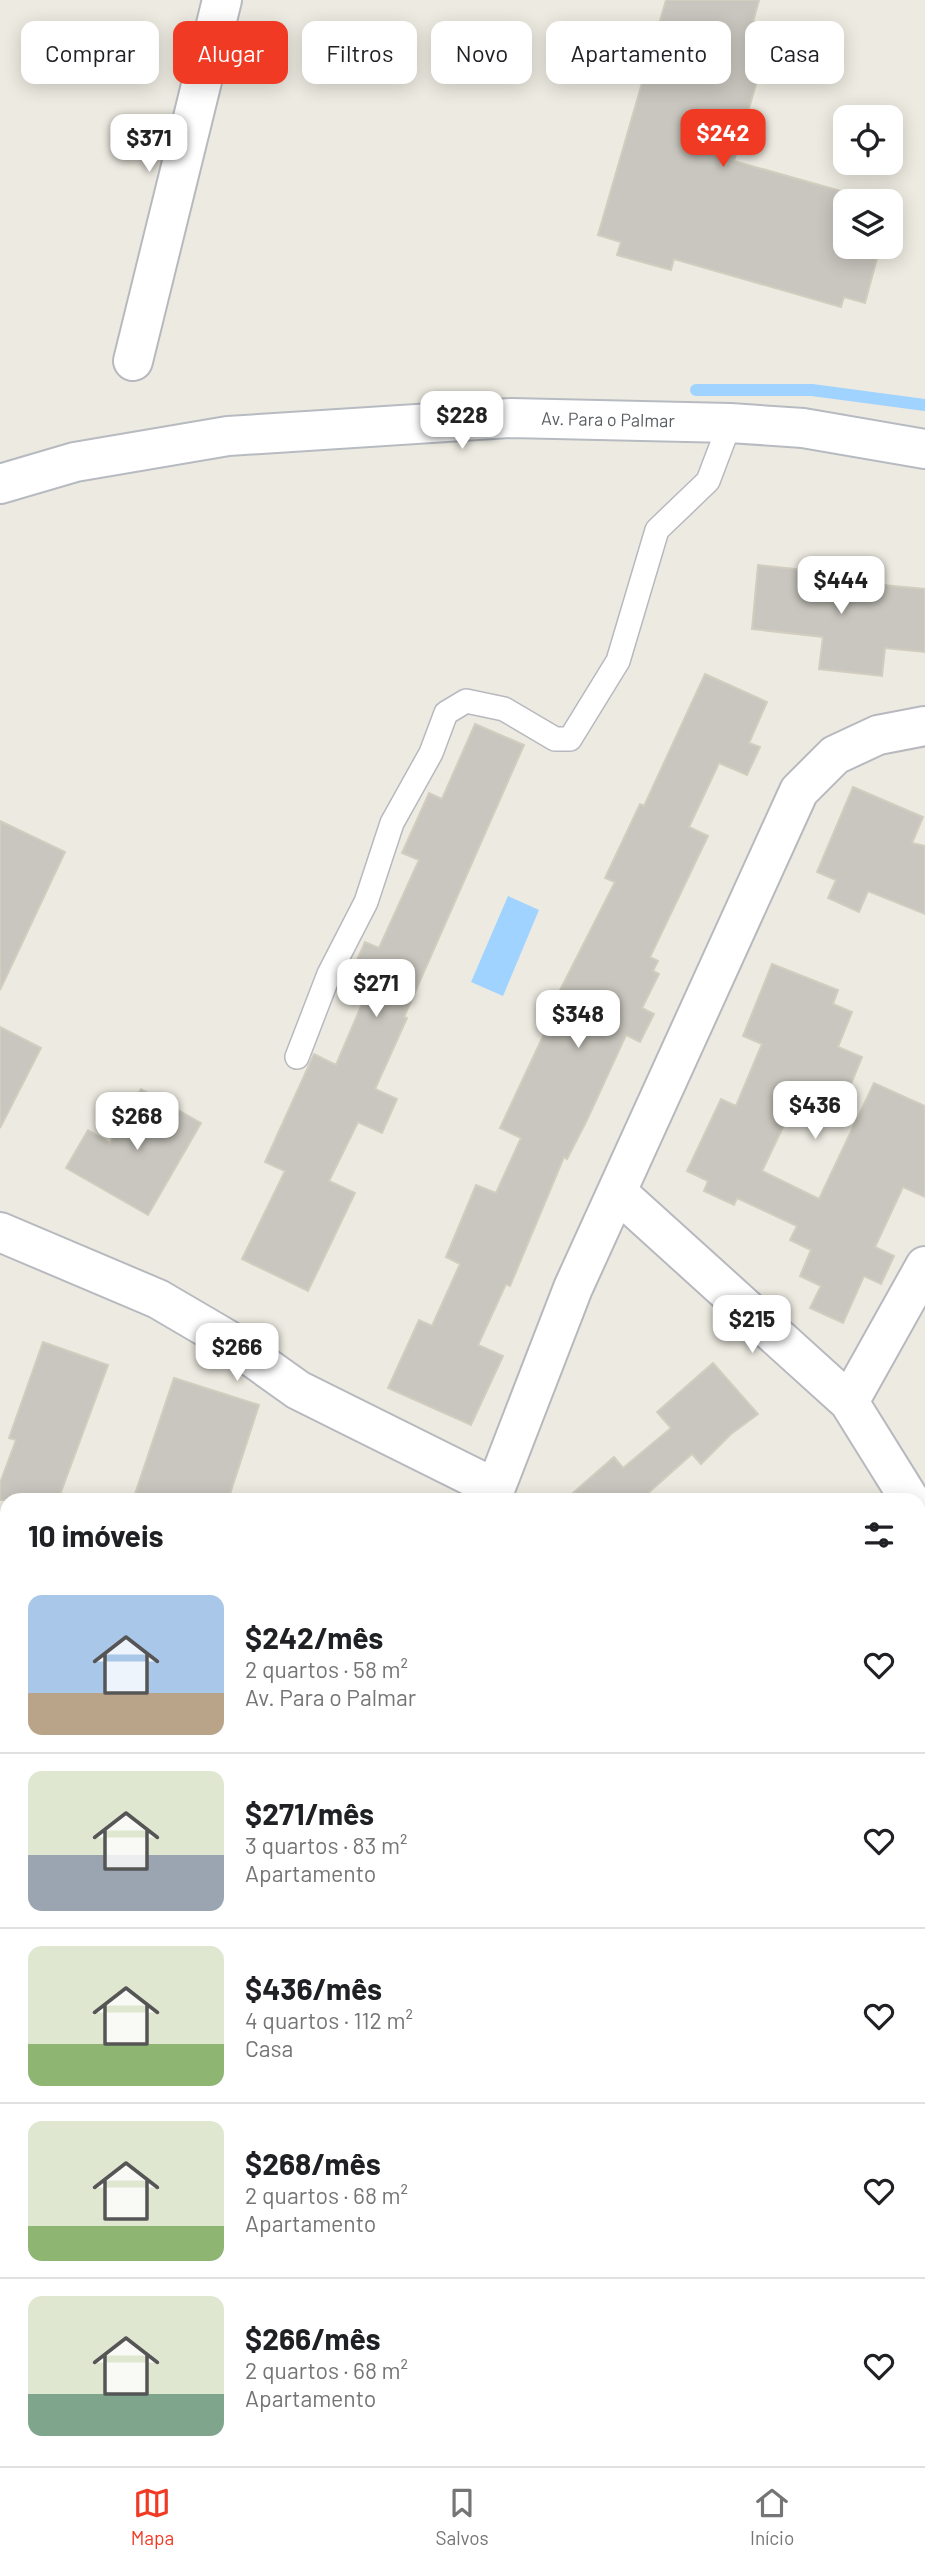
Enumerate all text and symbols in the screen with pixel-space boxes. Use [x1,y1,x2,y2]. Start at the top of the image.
chip: Comprar [21,21,159,84]
chip: Alugar [173,21,288,84]
chip: Filtros [302,21,417,84]
chip: Novo [431,21,532,84]
chip: Apartamento [546,21,731,84]
chip: Casa [745,21,844,84]
map controls [833,105,903,259]
button: locate [833,105,903,175]
pin: $242 [682,110,764,169]
pin: $371 [108,114,190,174]
text: $242 [697,118,749,146]
text: $371 [126,123,172,151]
button: layers [833,189,903,259]
pin: $228 [421,392,503,451]
text: $228 [436,400,488,428]
street label: Av. Para o Palmar [541,407,676,431]
pin: $444 [800,556,882,616]
text: $444 [814,565,868,593]
pin: $271 [335,960,417,1019]
text: $271 [353,968,399,996]
pin: $348 [537,990,619,1050]
text: $348 [552,999,604,1027]
pin: $436 [774,1082,856,1141]
text: $436 [789,1090,841,1118]
pin: $268 [96,1092,178,1152]
text: $268 [112,1101,162,1129]
pin: $215 [711,1296,793,1355]
text: $215 [729,1304,775,1332]
pin: $266 [196,1324,278,1383]
text: $266 [212,1332,262,1360]
icon: filters [860,1516,898,1554]
text: 10 imóveis [28,1517,164,1553]
text: $242/mês [245,1619,383,1655]
icon: home [84,1623,168,1707]
icon: heart [860,1646,898,1684]
text: 2 quartos · 58 m² [245,1655,408,1683]
text: Av. Para o Palmar [245,1683,416,1711]
text: $271/mês [245,1795,374,1831]
icon: home [84,1799,168,1883]
icon: heart [860,1822,898,1860]
text: 3 quartos · 83 m² [245,1831,408,1859]
text: Apartamento [245,1859,376,1887]
text: $436/mês [245,1970,382,2006]
icon: home [84,1974,168,2058]
icon: heart [860,1997,898,2035]
text: 4 quartos · 112 m² [245,2006,413,2034]
text: Casa [245,2034,293,2062]
text: $268/mês [245,2145,381,2181]
icon: home [84,2149,168,2233]
icon: heart [860,2172,898,2210]
text: 2 quartos · 68 m² [245,2181,408,2209]
text: Apartamento [245,2209,376,2237]
text: $266/mês [245,2320,381,2356]
icon: home [84,2324,168,2408]
icon: heart [860,2347,898,2385]
text: 2 quartos · 68 m² [245,2356,408,2384]
text: Apartamento [245,2384,376,2412]
tab: Mapa [131,2484,174,2549]
tab: Salvos [435,2484,489,2549]
tab: Início [750,2484,794,2549]

